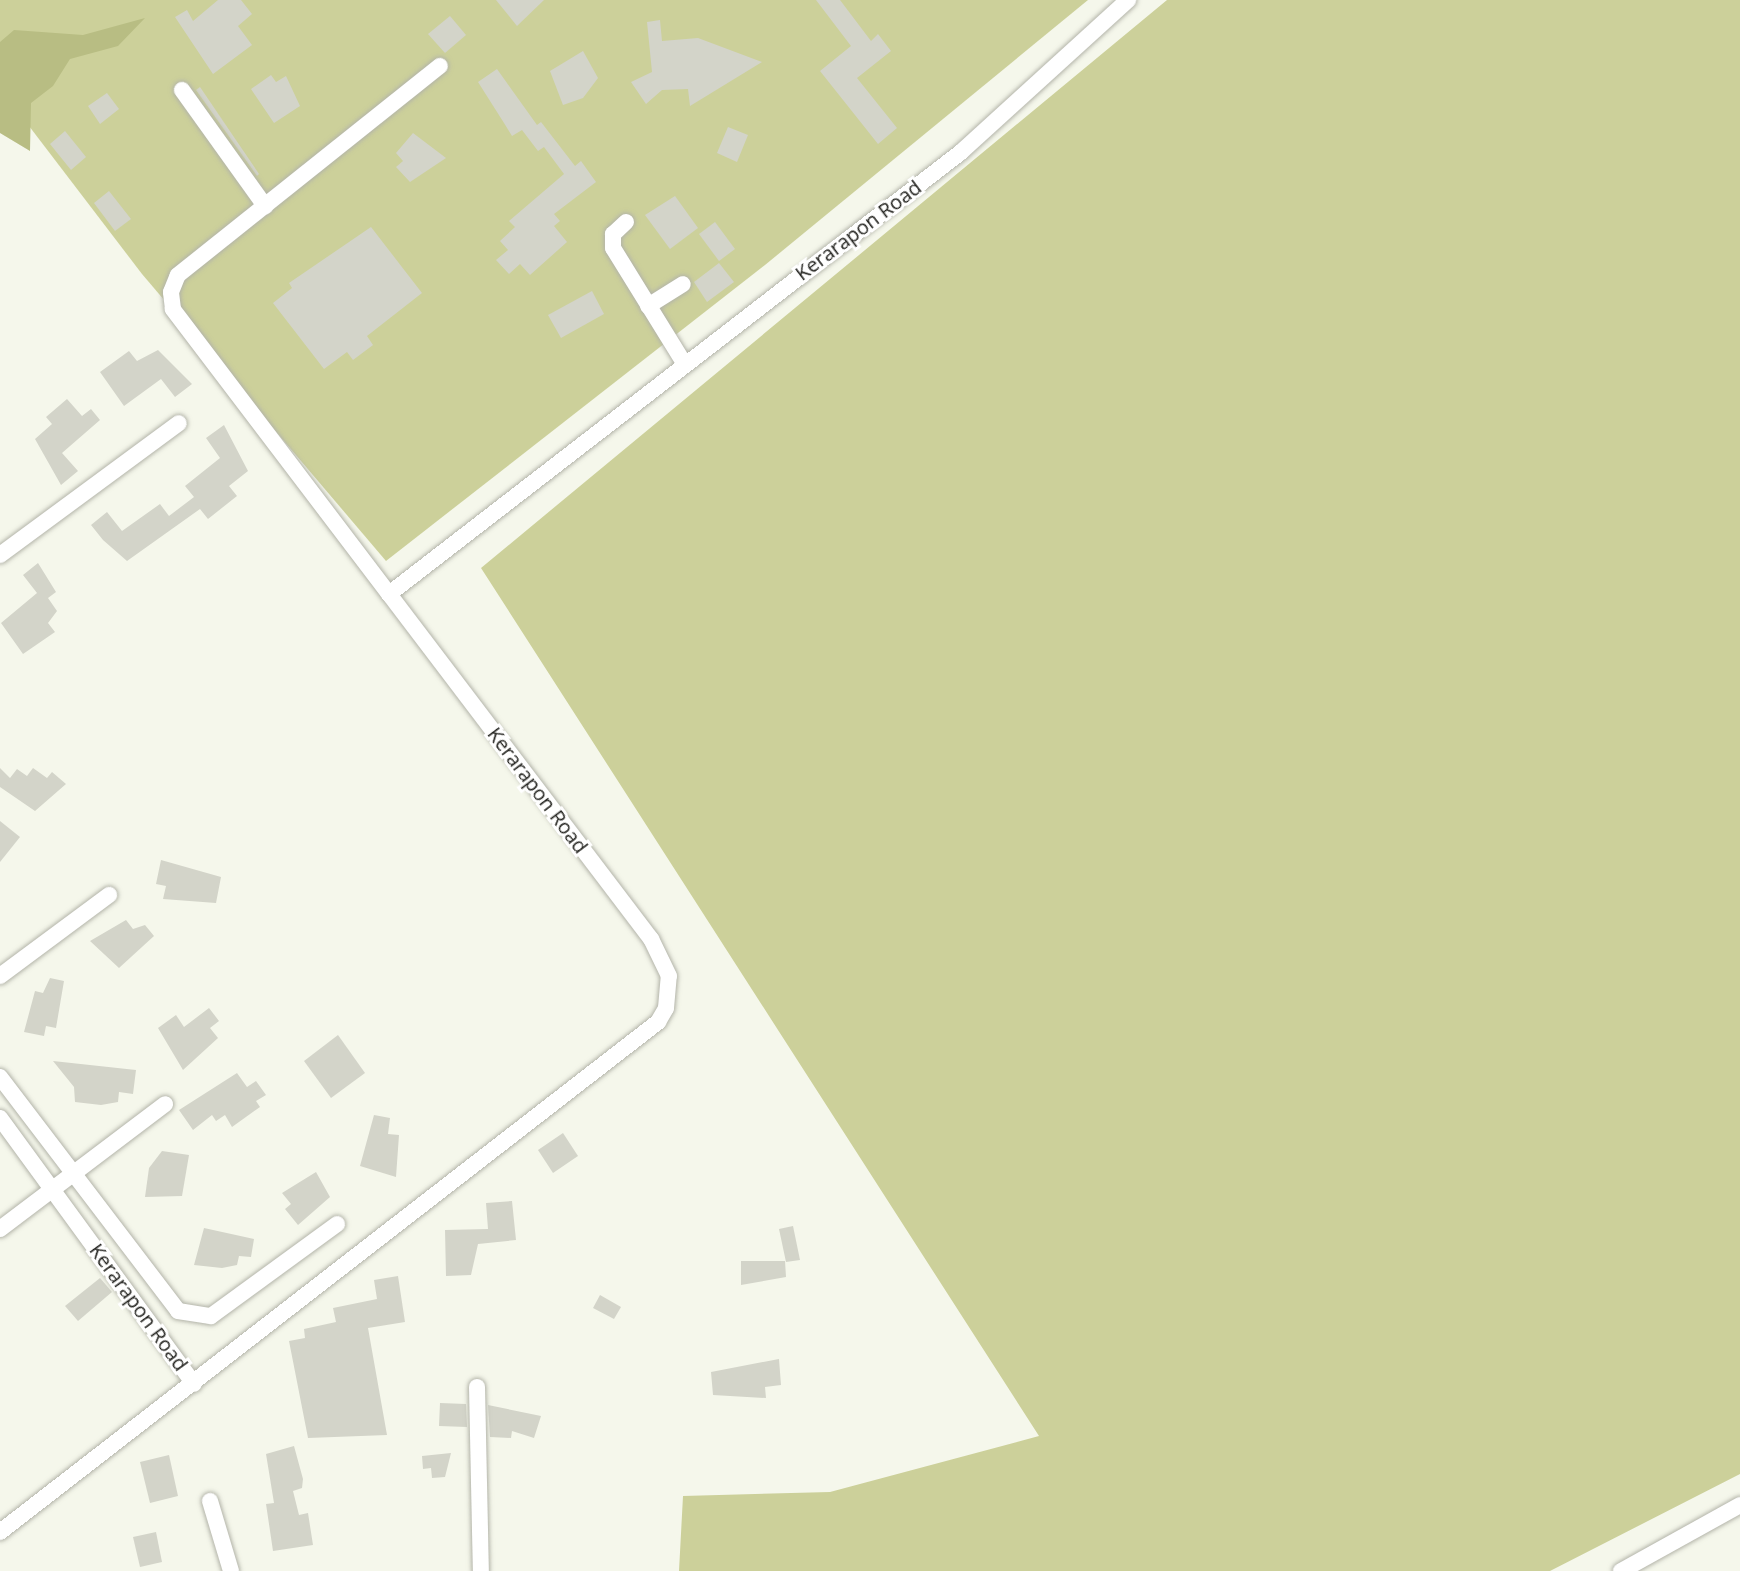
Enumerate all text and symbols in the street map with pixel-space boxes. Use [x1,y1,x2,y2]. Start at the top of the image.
street label: Kerarapon Road [790,175,926,285]
street label: Kerarapon Road [483,722,593,858]
street label: Kerarapon Road [85,1239,193,1375]

